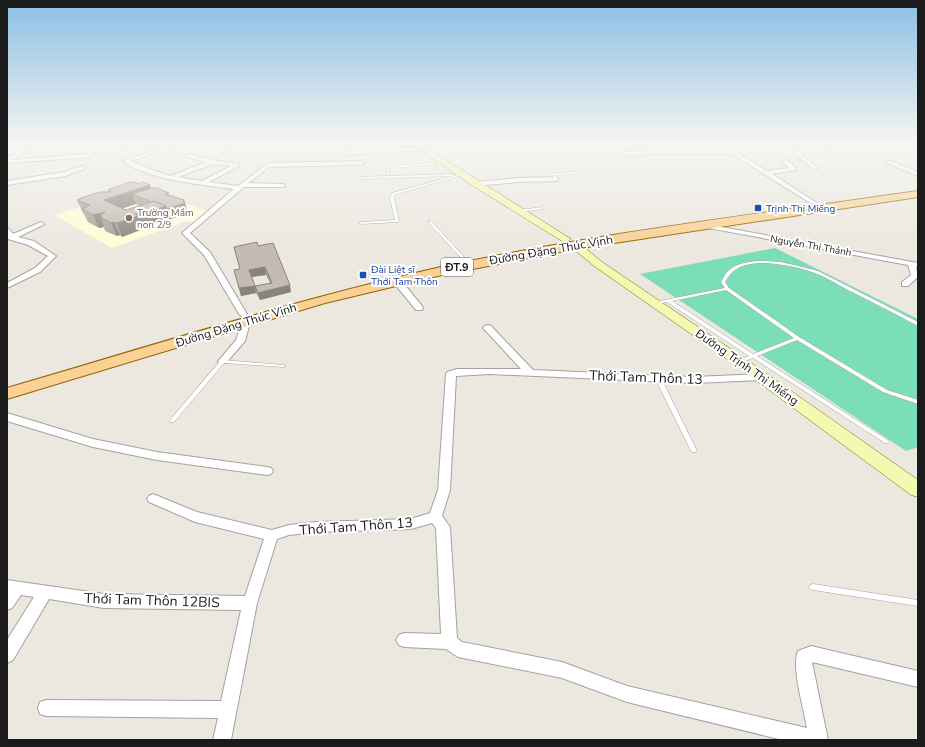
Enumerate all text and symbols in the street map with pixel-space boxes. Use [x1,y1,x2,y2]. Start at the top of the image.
place label: Trịnh Thị Miếng [766,202,836,216]
marker: Trịnh Thị Miếng [753,203,763,213]
place label: Trường Mầm non 2/9 [137,206,194,232]
marker: Trường Mầm non 2/9 [124,213,134,223]
street label: Đường Đặng Thúc Vịnh [487,231,614,269]
street label: Nguyễn Thị Thảnh [769,232,853,260]
road number: ĐT.9 [441,258,473,276]
place label: Đài Liệt sĩ Thới Tam Thôn [370,263,438,289]
marker: Đài Liệt sĩ Thới Tam Thôn [358,270,368,280]
street label: Đường Đặng Thúc Vịnh [173,299,298,351]
street label: Đường Trịnh Thị Miếng [691,325,802,409]
street label: Thới Tam Thôn 13 [589,366,703,389]
street label: Thới Tam Thôn 13 [299,513,414,540]
street label: Thới Tam Thôn 12BIS [84,589,220,612]

